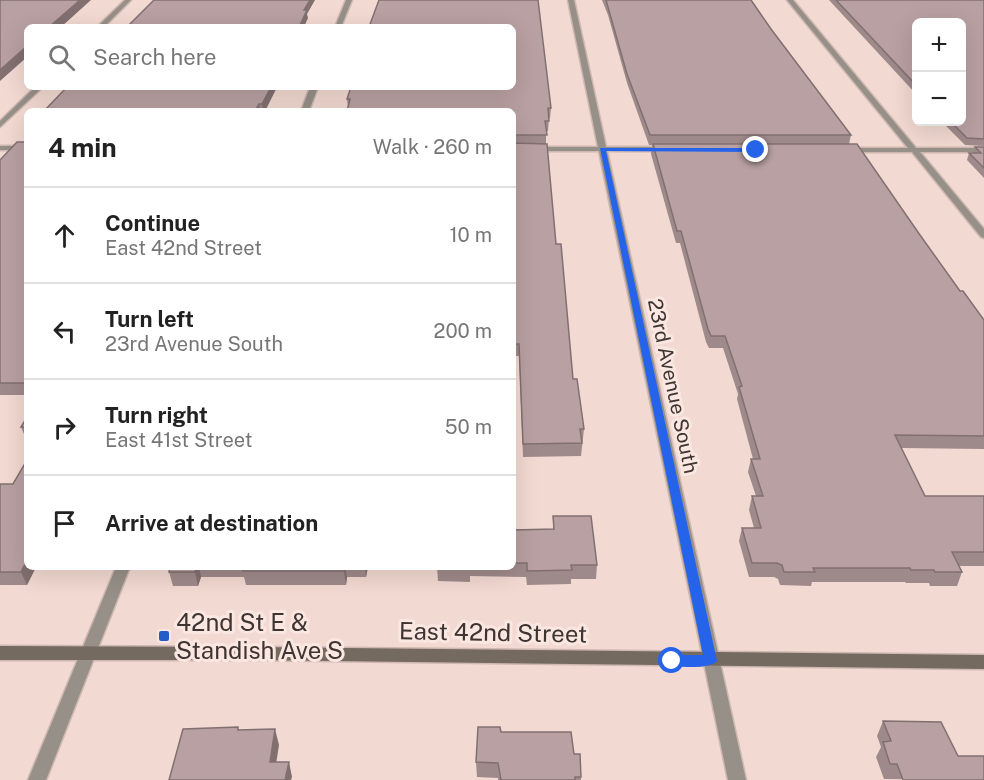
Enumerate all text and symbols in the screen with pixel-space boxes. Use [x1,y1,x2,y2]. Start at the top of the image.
map controls [912,18,966,126]
button: + [912,18,966,72]
search box [24,24,516,90]
icon: search [45,41,78,74]
text: Search here [93,44,217,70]
button: − [912,72,966,126]
text: 4 min [48,132,117,163]
text: Walk · 260 m [373,135,492,159]
route end [742,136,768,162]
text: Continue [105,210,200,236]
icon: ahead [48,219,81,252]
text: 10 m [449,223,492,247]
text: East 42nd Street [105,236,262,260]
street label: 23rd Avenue South [643,296,703,476]
text: Turn left [105,306,194,332]
icon: left [48,315,81,348]
text: 200 m [434,319,492,343]
text: 23rd Avenue South [105,332,283,356]
text: Turn right [105,402,208,428]
icon: right [48,411,81,444]
text: 50 m [445,415,492,439]
text: East 41st Street [105,428,252,452]
icon: arrive [48,507,81,540]
text: Arrive at destination [105,510,318,536]
place label: 42nd St E & Standish Ave S [176,608,343,664]
street label: East 42nd Street [399,616,587,648]
marker: 42nd St E & Standish Ave S [157,629,171,643]
route start [658,647,684,673]

